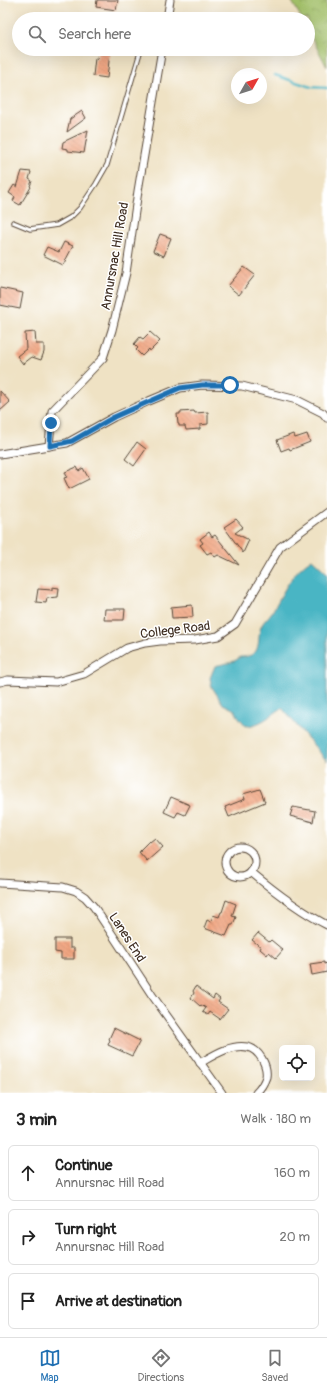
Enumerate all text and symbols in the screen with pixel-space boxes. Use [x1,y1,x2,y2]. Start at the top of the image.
search box [12,12,315,56]
icon: search [26,23,48,45]
text: Search here [58,25,131,44]
north arrow [231,68,267,104]
street label: Annursnac Hill Road [98,201,132,311]
route start [221,376,239,394]
route end [42,414,60,432]
street label: College Road [139,618,211,642]
street label: Lanes End [105,910,149,965]
map controls [279,1045,315,1081]
button: locate [279,1045,315,1081]
text: 3 min [16,1109,57,1130]
text: Walk · 180 m [241,1111,311,1127]
text: Continue [55,1156,113,1175]
icon: ahead [17,1162,39,1184]
text: 160 m [274,1165,310,1181]
text: Annursnac Hill Road [55,1175,164,1191]
text: Turn right [55,1220,116,1239]
icon: right [17,1226,39,1248]
text: 20 m [279,1229,310,1245]
text: Annursnac Hill Road [55,1239,164,1255]
icon: arrive [17,1290,39,1312]
text: Arrive at destination [55,1292,182,1311]
tab: Map [39,1347,61,1384]
tab: Directions [138,1347,184,1384]
tab: Saved [261,1347,288,1384]

